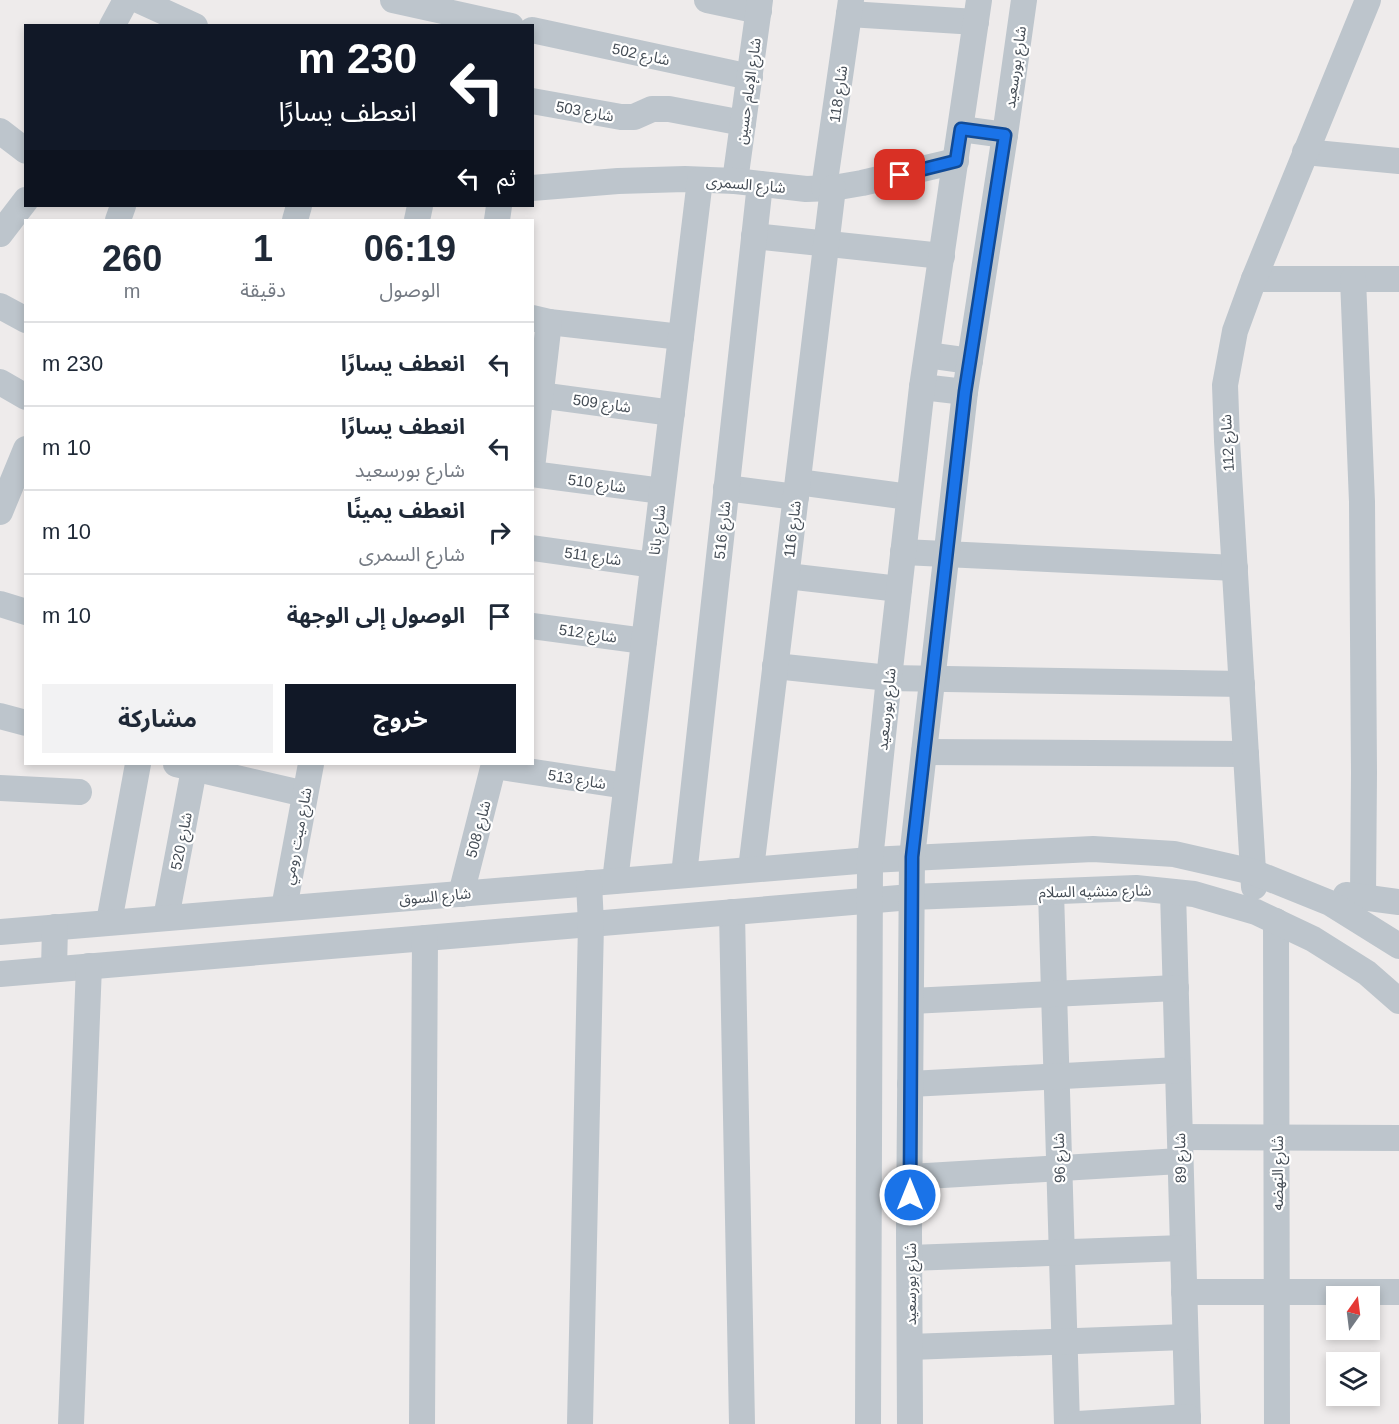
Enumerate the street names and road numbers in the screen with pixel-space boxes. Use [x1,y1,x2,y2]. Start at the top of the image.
street label: شارع بورسعيد [1001,25,1033,110]
street label: شارع الإمام حسين [732,36,768,146]
street label: شارع 502 [610,40,672,72]
street label: شارع 118 [826,64,854,124]
street label: شارع 503 [554,98,615,128]
street label: شارع السمرى [705,172,787,200]
street label: شارع 509 [571,391,632,419]
street label: شارع 112 [1217,413,1241,472]
street label: شارع 510 [566,471,627,499]
street label: شارع 116 [780,499,808,559]
street label: شارع 516 [710,500,738,560]
street label: شارع باتا [645,504,673,557]
street label: شارع 511 [563,544,623,572]
street label: شارع 512 [557,621,618,649]
street label: شارع بورسعيد [873,667,903,751]
street label: شارع 513 [546,766,607,796]
street label: شارع ميت رومي [279,786,319,887]
street label: شارع 508 [462,798,498,860]
street label: شارع 520 [167,810,199,872]
street label: شارع منشيه السلام [1039,882,1152,904]
street label: شارع السوق [398,884,472,912]
street label: شارع 96 [1050,1132,1072,1183]
street label: شارع 89 [1171,1133,1193,1183]
street label: شارع النهضه [1269,1135,1290,1211]
street label: شارع بورسعيد [902,1242,923,1325]

